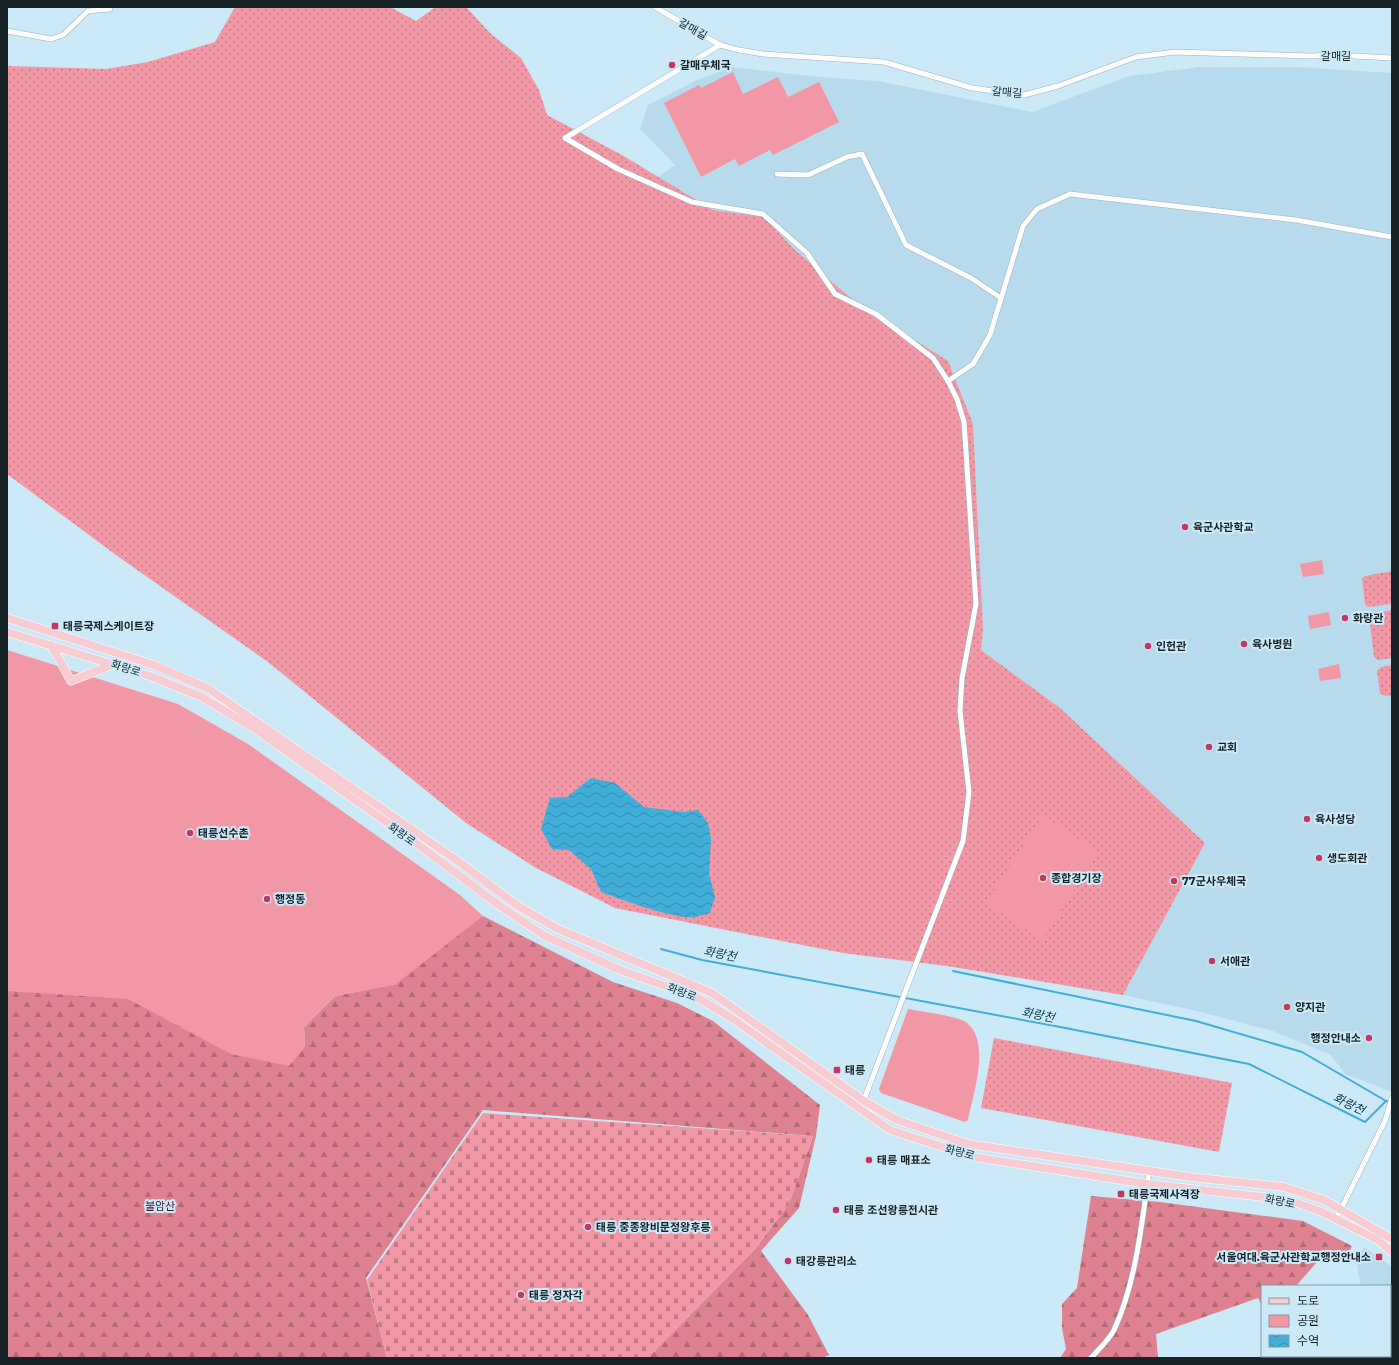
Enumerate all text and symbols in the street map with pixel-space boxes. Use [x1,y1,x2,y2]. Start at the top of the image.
street label: 갈매길 [676,15,710,43]
street label: 갈매길 [1321,49,1351,63]
place label: 갈매우체국 [680,58,731,72]
marker: 갈매우체국 [667,60,677,70]
street label: 갈매길 [991,84,1023,100]
place label: 육군사관학교 [1193,520,1254,534]
marker: 육군사관학교 [1180,522,1190,532]
place label: 화랑관 [1353,611,1383,625]
marker: 화랑관 [1340,613,1350,623]
place label: 태릉국제스케이트장 [63,619,154,633]
marker: 태릉국제스케이트장 [50,621,60,631]
place label: 육사병원 [1252,637,1292,651]
place label: 인헌관 [1156,639,1186,653]
marker: 육사병원 [1239,639,1249,649]
marker: 인헌관 [1143,641,1153,651]
street label: 화랑로 [109,657,143,679]
place label: 교회 [1217,740,1237,754]
marker: 교회 [1204,742,1214,752]
place label: 육사성당 [1315,812,1355,826]
marker: 육사성당 [1302,814,1312,824]
street label: 화랑로 [386,820,418,848]
place label: 태릉선수촌 [198,826,249,840]
marker: 태릉선수촌 [185,828,195,838]
place label: 생도회관 [1327,851,1367,865]
marker: 생도회관 [1314,853,1324,863]
place label: 종합경기장 [1051,871,1102,885]
marker: 종합경기장 [1038,873,1048,883]
place label: 77군사우체국 [1182,874,1246,888]
marker: 77군사우체국 [1169,876,1179,886]
place label: 행정동 [275,892,305,906]
marker: 행정동 [262,894,272,904]
water label: 화랑천 [702,943,740,964]
place label: 서애관 [1220,954,1250,968]
marker: 서애관 [1207,956,1217,966]
street label: 화랑로 [665,980,699,1004]
place label: 양지관 [1295,1000,1325,1014]
marker: 양지관 [1282,1002,1292,1012]
water label: 화랑천 [1020,1004,1058,1025]
place label: 행정안내소 [1310,1031,1361,1045]
marker: 행정안내소 [1364,1033,1374,1043]
place label: 태릉 [845,1063,865,1077]
marker: 태릉 [832,1065,842,1075]
water label: 화랑천 [1331,1090,1369,1118]
street label: 화랑로 [944,1141,976,1163]
place label: 태릉 매표소 [877,1153,931,1167]
marker: 태릉 매표소 [864,1155,874,1165]
place label: 태릉국제사격장 [1129,1187,1200,1201]
marker: 태릉국제사격장 [1116,1189,1126,1199]
street label: 화랑로 [1264,1191,1296,1211]
park label: 불암산 [145,1199,175,1213]
place label: 태릉 조선왕릉전시관 [844,1203,938,1217]
marker: 태릉 조선왕릉전시관 [831,1205,841,1215]
place label: 태릉 중종왕비문정왕후릉 [596,1220,710,1234]
marker: 태릉 중종왕비문정왕후릉 [583,1222,593,1232]
place label: 서울여대.육군사관학교행정안내소 [1216,1250,1371,1264]
marker: 서울여대.육군사관학교행정안내소 [1374,1252,1384,1262]
place label: 태강릉관리소 [796,1254,857,1268]
marker: 태강릉관리소 [783,1256,793,1266]
legend [1261,1285,1391,1357]
place label: 태릉 정자각 [529,1288,583,1302]
marker: 태릉 정자각 [516,1290,526,1300]
text: 도로 [1297,1293,1319,1308]
text: 공원 [1297,1313,1319,1328]
text: 수역 [1297,1333,1319,1348]

